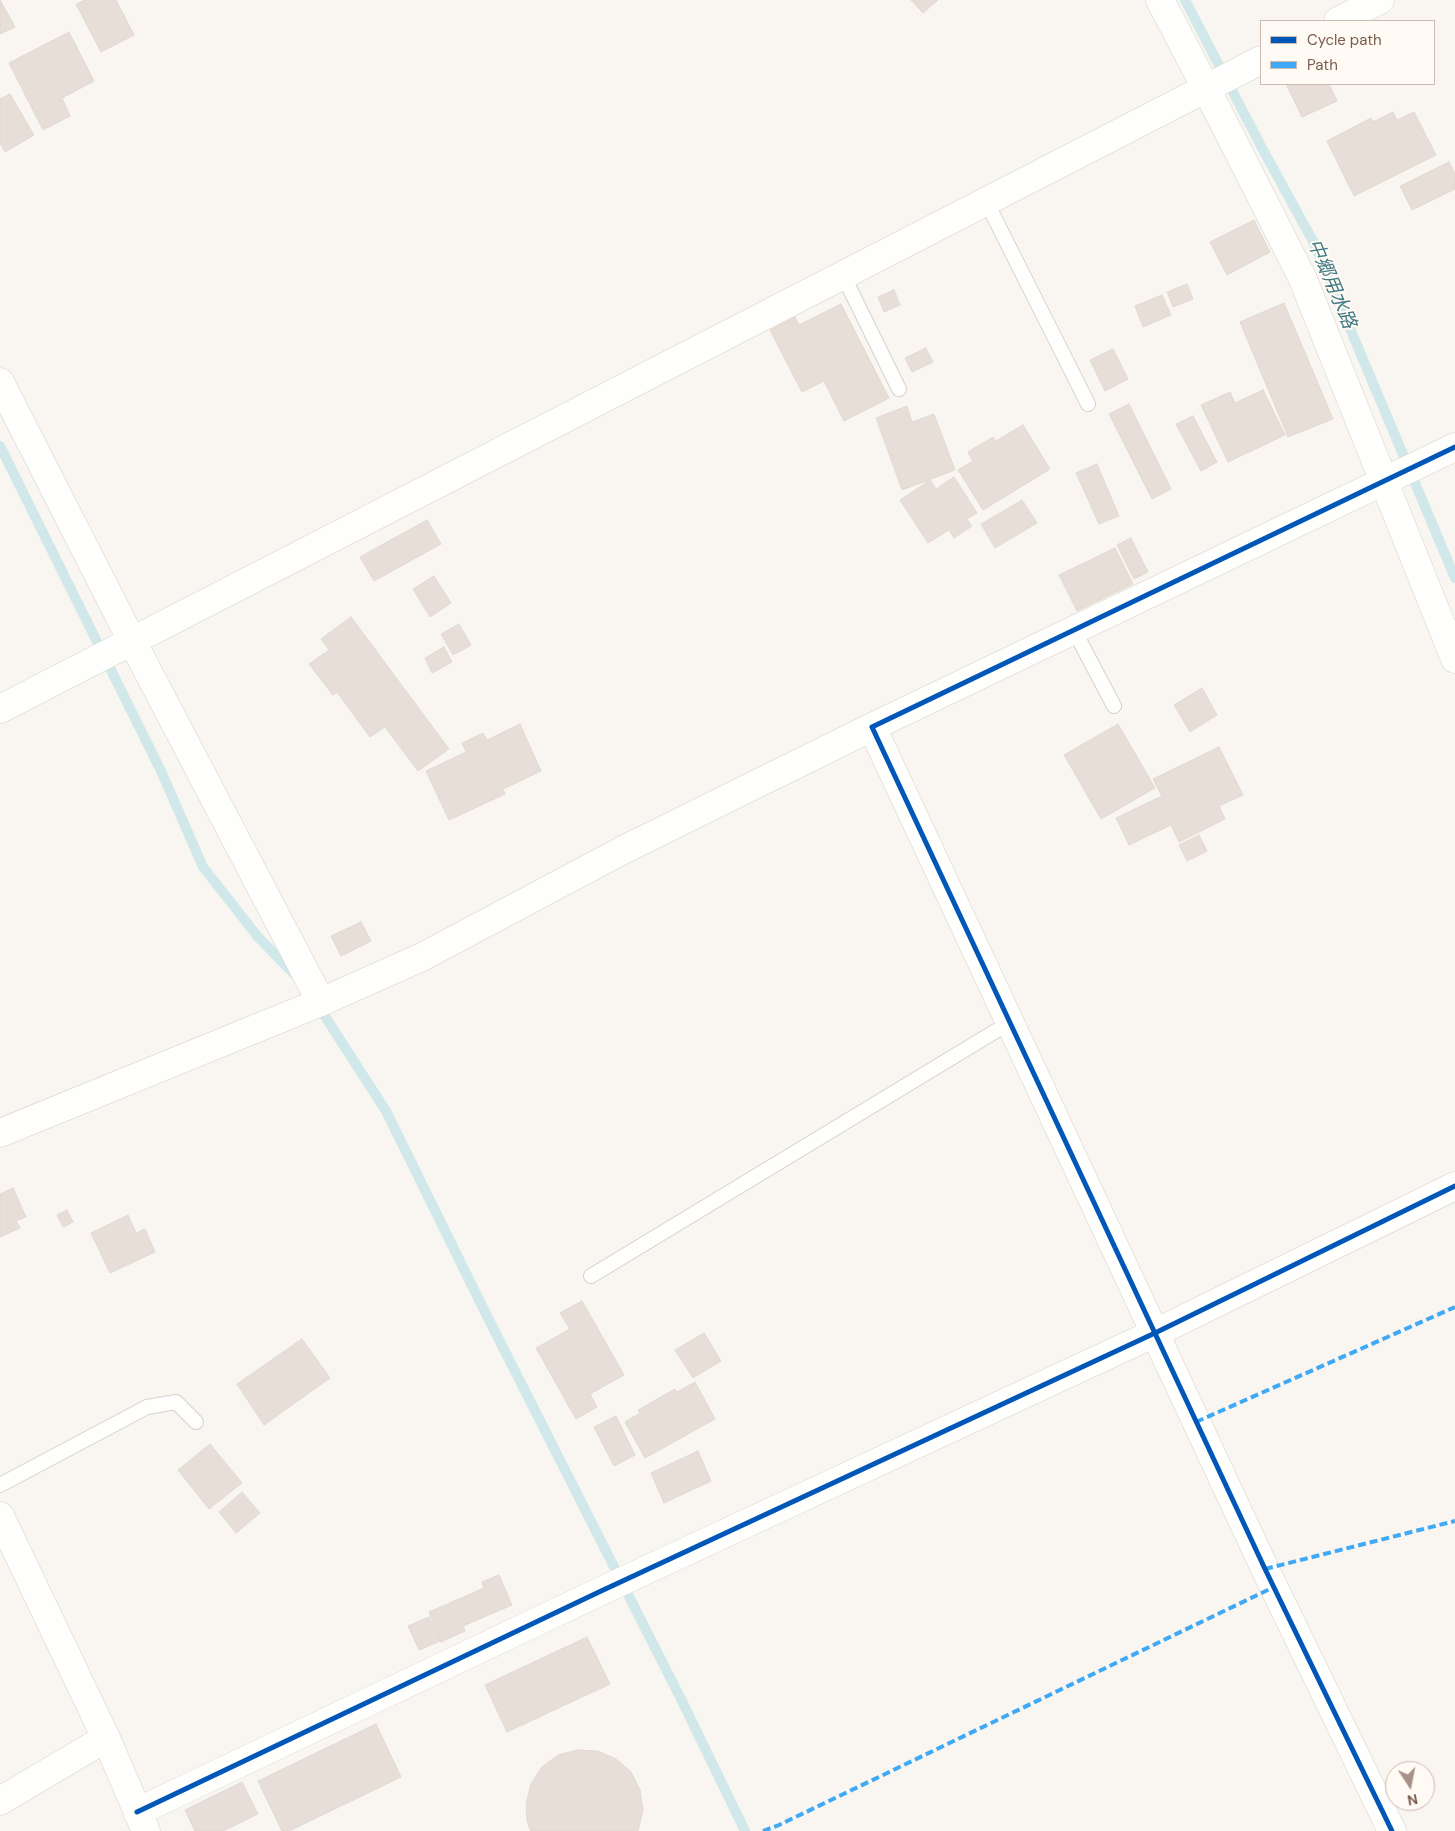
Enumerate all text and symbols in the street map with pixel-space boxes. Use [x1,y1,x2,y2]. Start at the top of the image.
legend [1260,20,1435,85]
text: Cycle path [1307,30,1382,50]
text: Path [1307,55,1338,75]
water label: 中郷用水路 [1302,236,1360,332]
north arrow [1385,1761,1435,1811]
text: N [1406,1790,1419,1810]

